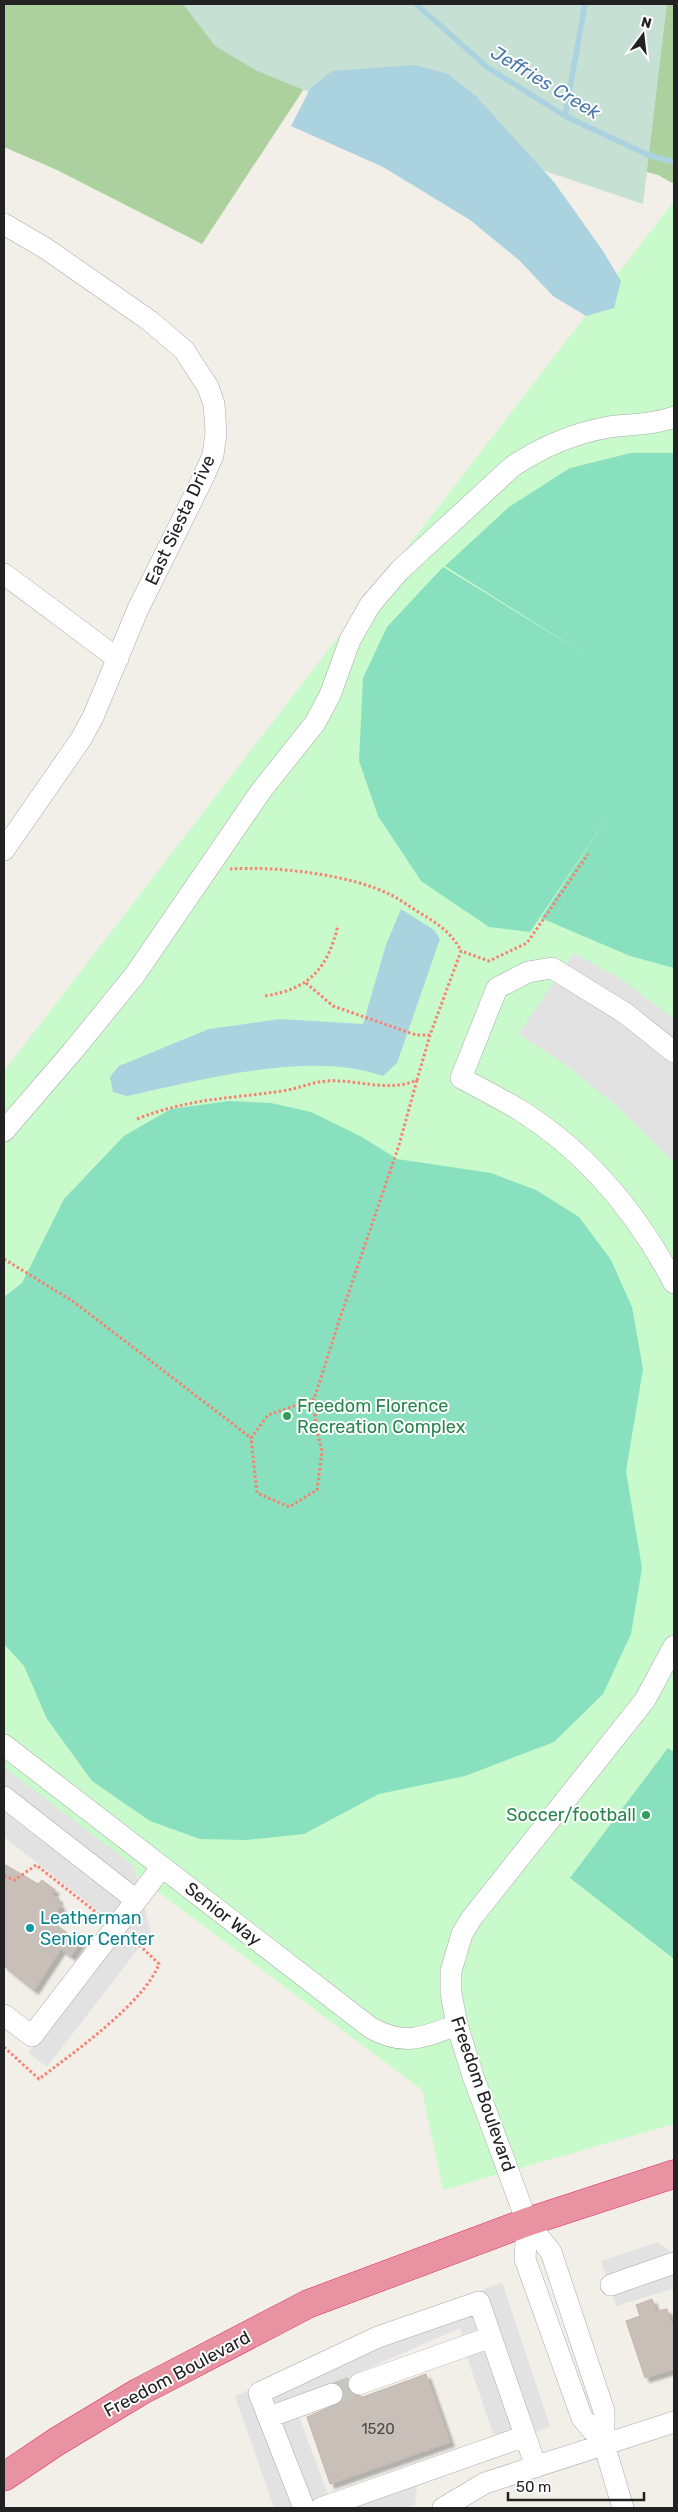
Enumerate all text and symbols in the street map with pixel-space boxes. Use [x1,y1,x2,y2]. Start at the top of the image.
north arrow [618,10,668,60]
text: N [639,13,653,32]
water label: Jeffries Creek [487,41,605,124]
street label: East Siesta Drive [140,451,220,589]
place label: Freedom Florence Recreation Complex [297,1395,466,1438]
marker: Freedom Florence Recreation Complex [281,1410,293,1422]
place label: Soccer/football [506,1804,636,1826]
marker: Soccer/football [640,1809,652,1821]
street label: Senior Way [180,1877,266,1951]
place label: Leatherman Senior Center [40,1907,155,1950]
marker: Leatherman Senior Center [24,1922,36,1934]
street label: Freedom Boulevard [446,2013,520,2175]
street label: Freedom Boulevard [100,2326,254,2422]
house number: 1520 [361,2420,395,2438]
scale bar [508,2470,644,2502]
text: 50 m [516,2478,551,2496]

